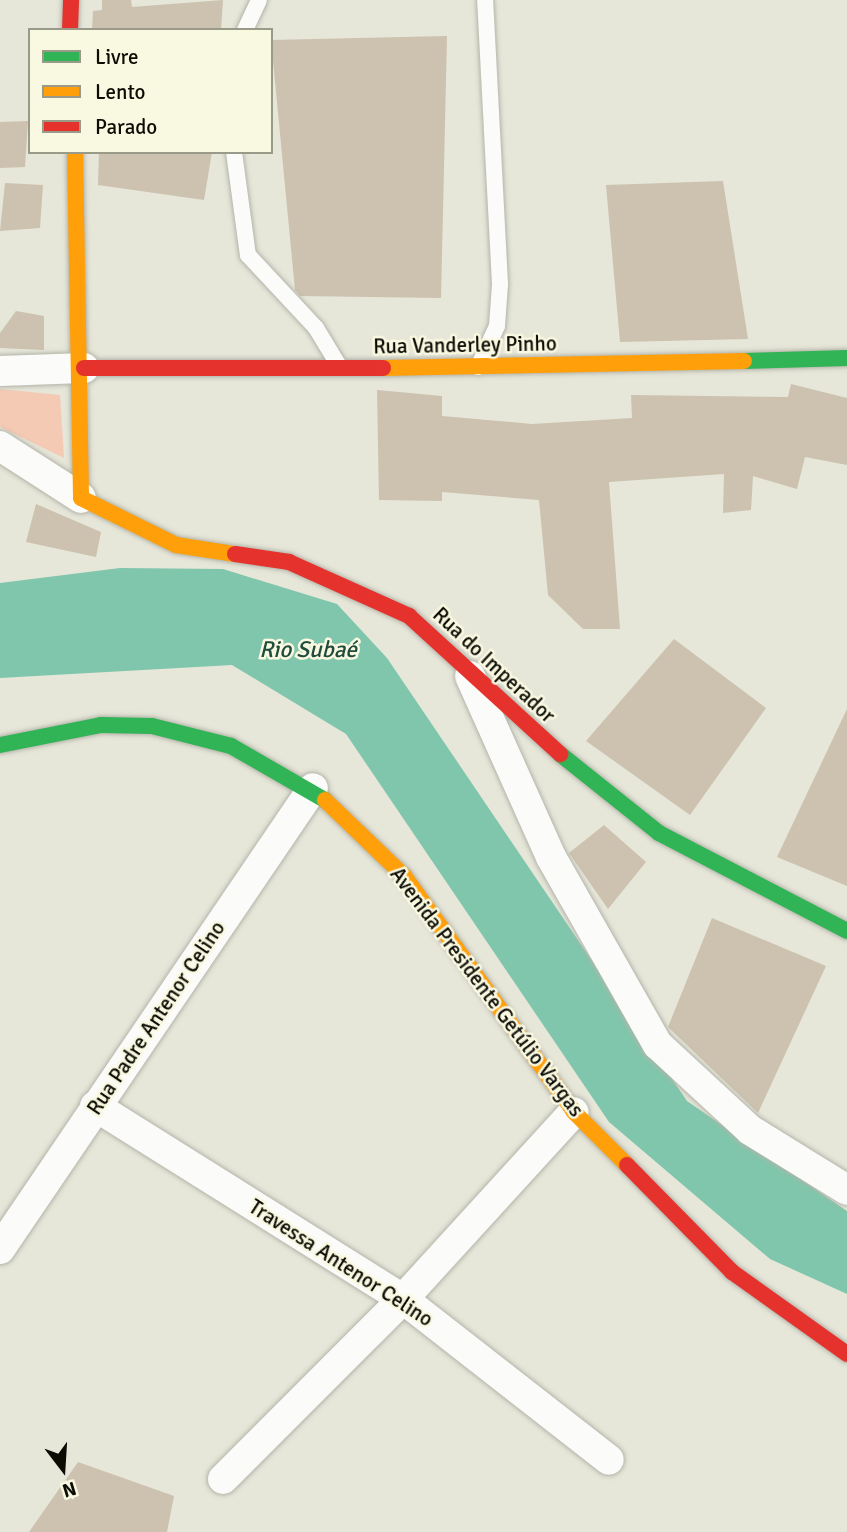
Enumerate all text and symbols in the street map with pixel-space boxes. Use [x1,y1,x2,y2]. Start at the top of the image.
legend [28,28,273,154]
text: Livre [95,44,138,70]
text: Lento [95,79,145,105]
text: Parado [95,114,157,140]
street label: Rua Vanderley Pinho [373,331,557,359]
street label: Rua do Imperador [428,602,560,728]
water label: Rio Subaé [259,636,357,664]
street label: Avenida Presidente Getúlio Vargas [385,862,589,1122]
street label: Rua Padre Antenor Celino [82,916,230,1120]
street label: Travessa Antenor Celino [244,1194,438,1332]
north arrow [28,1434,98,1504]
text: N [59,1476,79,1502]

